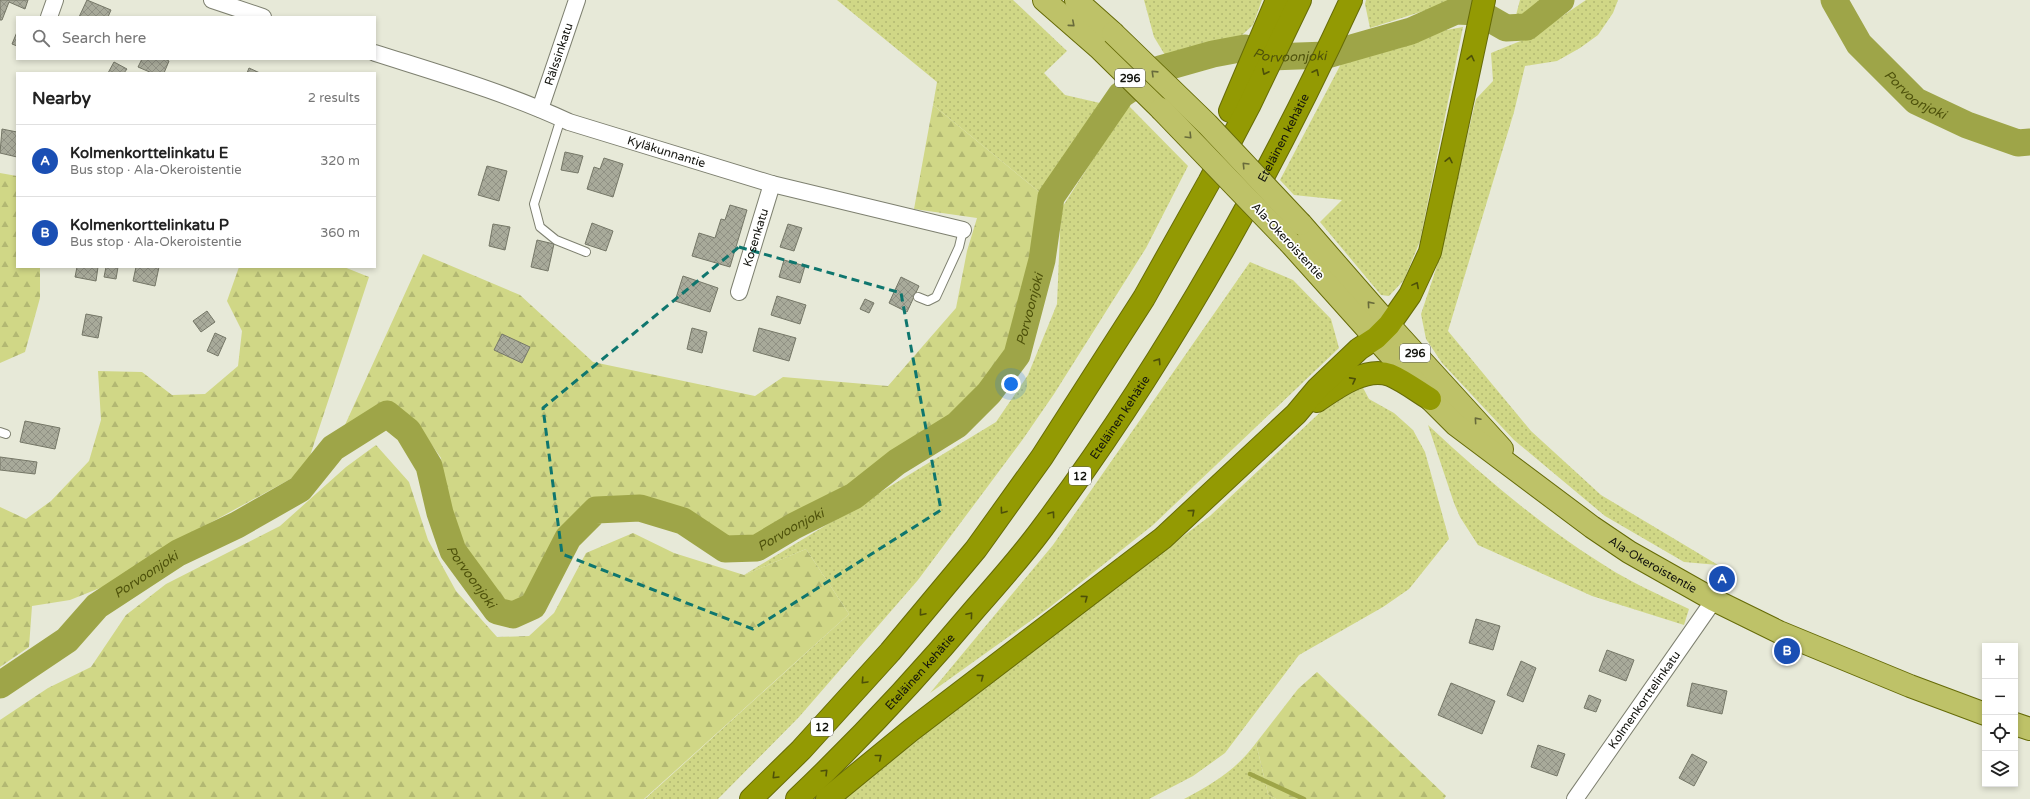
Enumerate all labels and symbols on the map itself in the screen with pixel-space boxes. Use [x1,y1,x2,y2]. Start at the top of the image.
one-way arrow [1067,19,1075,27]
street label: Rälssinkatu [542,21,576,87]
water label: Porvoonjoki [1251,45,1328,66]
one-way arrow [1466,55,1475,62]
water label: Porvoonjoki [1881,67,1950,124]
one-way arrow [1262,68,1270,76]
road number: 296 [1115,69,1145,87]
one-way arrow [1311,69,1319,76]
one-way arrow [1151,70,1159,78]
street label: Eteläinen kehätie [1255,91,1312,184]
one-way arrow [1184,131,1192,139]
street label: Kyläkunnantie [626,133,707,170]
one-way arrow [1445,157,1453,163]
one-way arrow [1242,162,1250,170]
street label: Ala-Okeroistentie [1249,200,1327,282]
street label: Kosenkatu [740,207,771,268]
water label: Porvoonjoki [1013,270,1048,347]
one-way arrow [1411,282,1418,289]
one-way arrow [1368,301,1375,308]
road number: 296 [1400,344,1430,362]
one-way arrow [1153,358,1161,365]
street label: Eteläinen kehätie [1087,373,1153,462]
your location [1001,374,1021,394]
one-way arrow [1349,377,1356,385]
one-way arrow [1475,417,1482,425]
road number: 12 [1069,467,1091,485]
water label: Porvoonjoki [755,505,828,555]
one-way arrow [1000,507,1008,514]
one-way arrow [1187,509,1195,516]
one-way arrow [1047,512,1054,519]
street label: Ala-Okeroistentie [1606,533,1700,596]
water label: Porvoonjoki [443,544,500,613]
water label: Porvoonjoki [111,547,183,602]
pin: A [1709,564,1735,594]
one-way arrow [1080,596,1087,603]
one-way arrow [920,609,927,616]
one-way arrow [966,613,973,620]
street label: Eteläinen kehätie [882,631,958,713]
pin: B [1774,636,1800,666]
street label: Kolmenkorttelinkatu [1605,648,1683,751]
one-way arrow [977,675,984,682]
one-way arrow [861,676,868,684]
road number: 12 [811,718,833,736]
one-way arrow [874,754,881,761]
one-way arrow [820,769,828,777]
one-way arrow [772,771,780,778]

